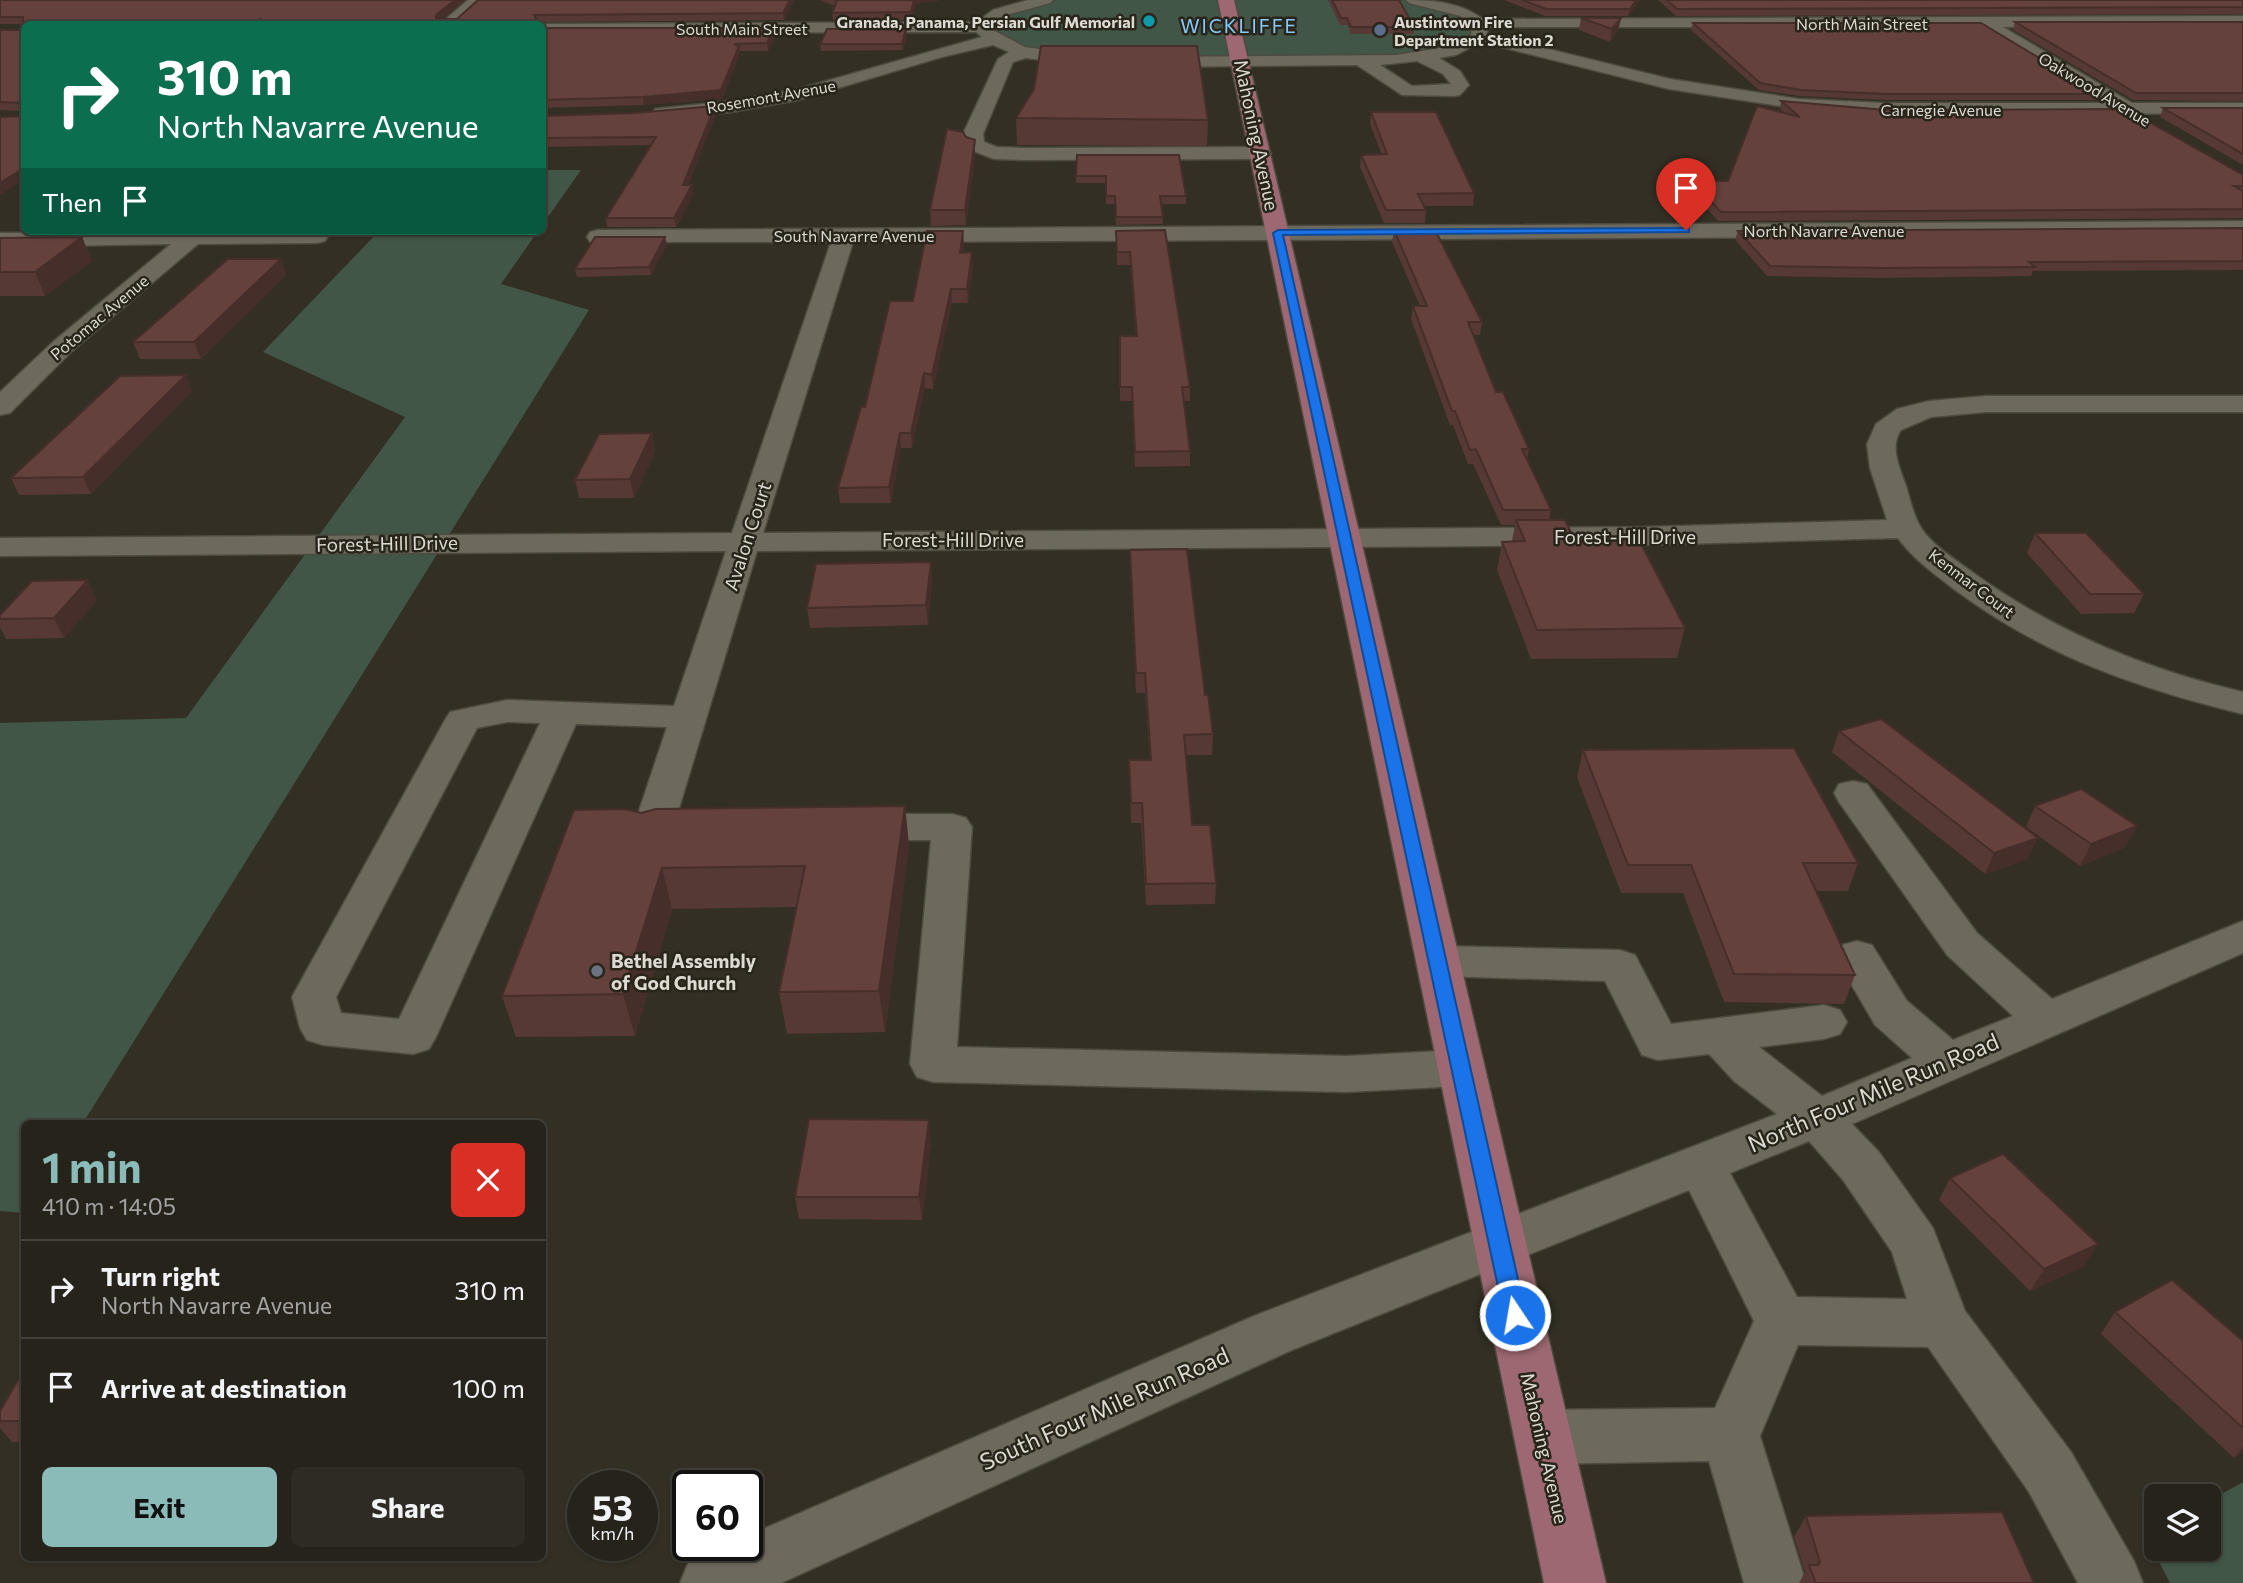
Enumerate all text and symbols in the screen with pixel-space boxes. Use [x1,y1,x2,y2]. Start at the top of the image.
place label: Granada, Panama, Persian Gulf Memorial [836,12,1135,31]
place label: Austintown Fire Department Station 2 [1394,12,1554,49]
marker: Granada, Panama, Persian Gulf Memorial [1141,13,1157,29]
district label: WICKLIFFE [1180,14,1298,37]
street label: North Main Street [1796,14,1928,33]
street label: South Main Street [676,19,808,38]
marker: Austintown Fire Department Station 2 [1372,22,1388,38]
text: 310 m [157,45,292,105]
street label: Oakwood Avenue [2036,48,2154,130]
icon: right [42,49,133,140]
street label: Mahoning Avenue [1230,57,1284,213]
street label: Rosemont Avenue [705,75,837,117]
street label: Carnegie Avenue [1881,100,2001,119]
text: North Navarre Avenue [157,105,479,145]
pin [1656,158,1716,230]
icon: arrive [1667,169,1705,207]
icon: arrive [116,182,154,220]
text: Then [42,186,102,217]
street label: North Navarre Avenue [1744,221,1904,240]
street label: South Navarre Avenue [774,226,934,245]
street label: Potomac Avenue [46,271,152,363]
street label: Avalon Court [719,479,775,593]
street label: Forest-Hill Drive [1554,525,1696,548]
street label: Forest-Hill Drive [882,528,1024,551]
street label: Forest-Hill Drive [316,530,458,556]
street label: Kenmar Court [1926,545,2019,622]
place label: Bethel Assembly of God Church [611,949,757,994]
marker: Bethel Assembly of God Church [589,963,605,979]
street label: North Four Mile Run Road [1743,1026,2003,1158]
text: 1 min [42,1140,142,1192]
button: close [451,1143,525,1217]
text: 410 m · 14:05 [42,1192,176,1220]
text: Turn right [101,1260,220,1291]
icon: right [42,1270,80,1308]
text: 310 m [454,1274,525,1305]
position arrow [1478,1278,1552,1352]
text: North Navarre Avenue [101,1291,332,1319]
street label: South Four Mile Run Road [975,1340,1233,1476]
icon: arrive [42,1368,80,1406]
street label: Mahoning Avenue [1516,1370,1574,1526]
text: Arrive at destination [101,1372,347,1403]
text: 100 m [452,1372,525,1403]
button: Exit [42,1467,277,1547]
button: Share [291,1467,525,1547]
speed limit sign: 60 [672,1470,763,1561]
map controls [2144,1484,2221,1561]
button: layers [2144,1484,2221,1561]
text: 53 [592,1485,633,1528]
text: km/h [591,1522,634,1544]

